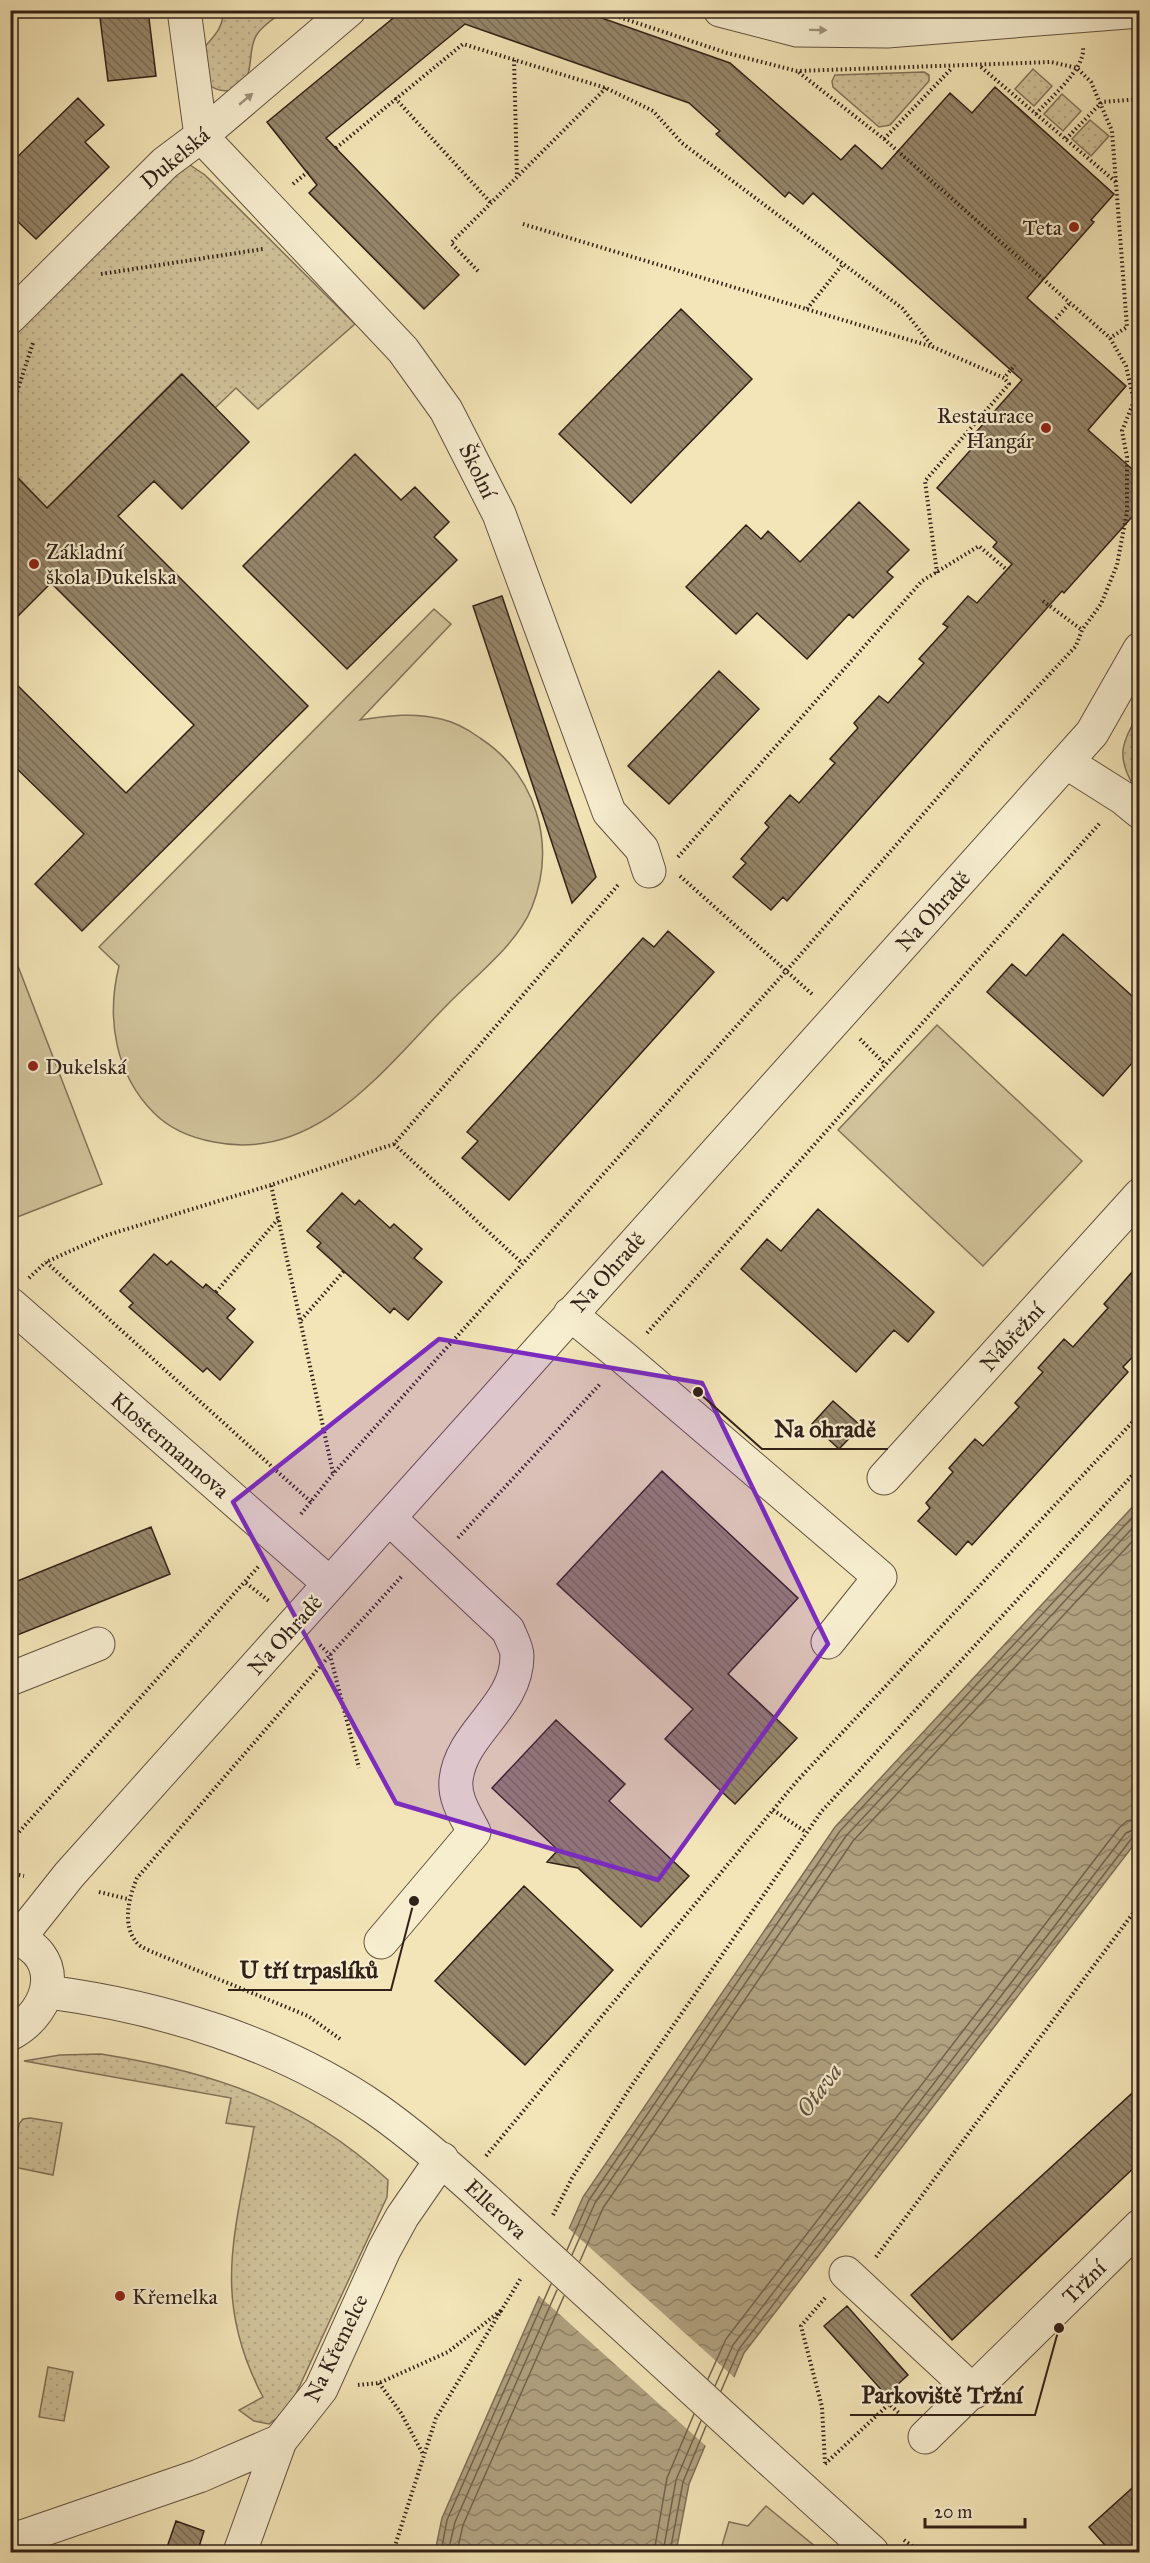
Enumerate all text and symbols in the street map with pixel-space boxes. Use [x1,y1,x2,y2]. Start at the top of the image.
one-way arrow [809,25,828,35]
one-way arrow [238,92,254,105]
street label: Dukelská [135,121,216,195]
place label: Teta [1022,214,1063,241]
marker: Teta [1067,220,1081,234]
place label: Restaurace Hangár [937,402,1035,454]
marker: Restaurace Hangár [1039,421,1053,435]
street label: Školní [453,439,503,504]
place label: Základní škola Dukelska [46,538,177,590]
marker: Základní škola Dukelska [27,557,41,571]
street label: Na Ohradě [890,865,976,957]
place label: Dukelská [45,1053,127,1080]
marker: Dukelská [26,1059,40,1073]
street label: Na Ohradě [565,1226,651,1318]
street label: Nábřežní [974,1296,1051,1377]
street label: Klostermannova [105,1386,235,1504]
callout: Na ohradě [762,1407,888,1449]
text: Na ohradě [774,1414,876,1444]
street label: Na Ohradě [242,1589,328,1681]
callout: U tří trpaslíků [228,1948,391,1990]
text: U tří trpaslíků [240,1955,379,1985]
water label: Otava [789,2057,849,2123]
street label: Ellerova [459,2173,533,2245]
street label: Tržní [1056,2254,1112,2310]
place label: Křemelka [132,2283,219,2310]
marker: Křemelka [113,2289,127,2303]
street label: Na Křemelce [298,2290,374,2406]
callout: Parkoviště Tržní [850,2373,1035,2415]
text: Parkoviště Tržní [861,2380,1024,2410]
scale bar [925,2491,1026,2529]
text: 20 m [934,2501,972,2523]

